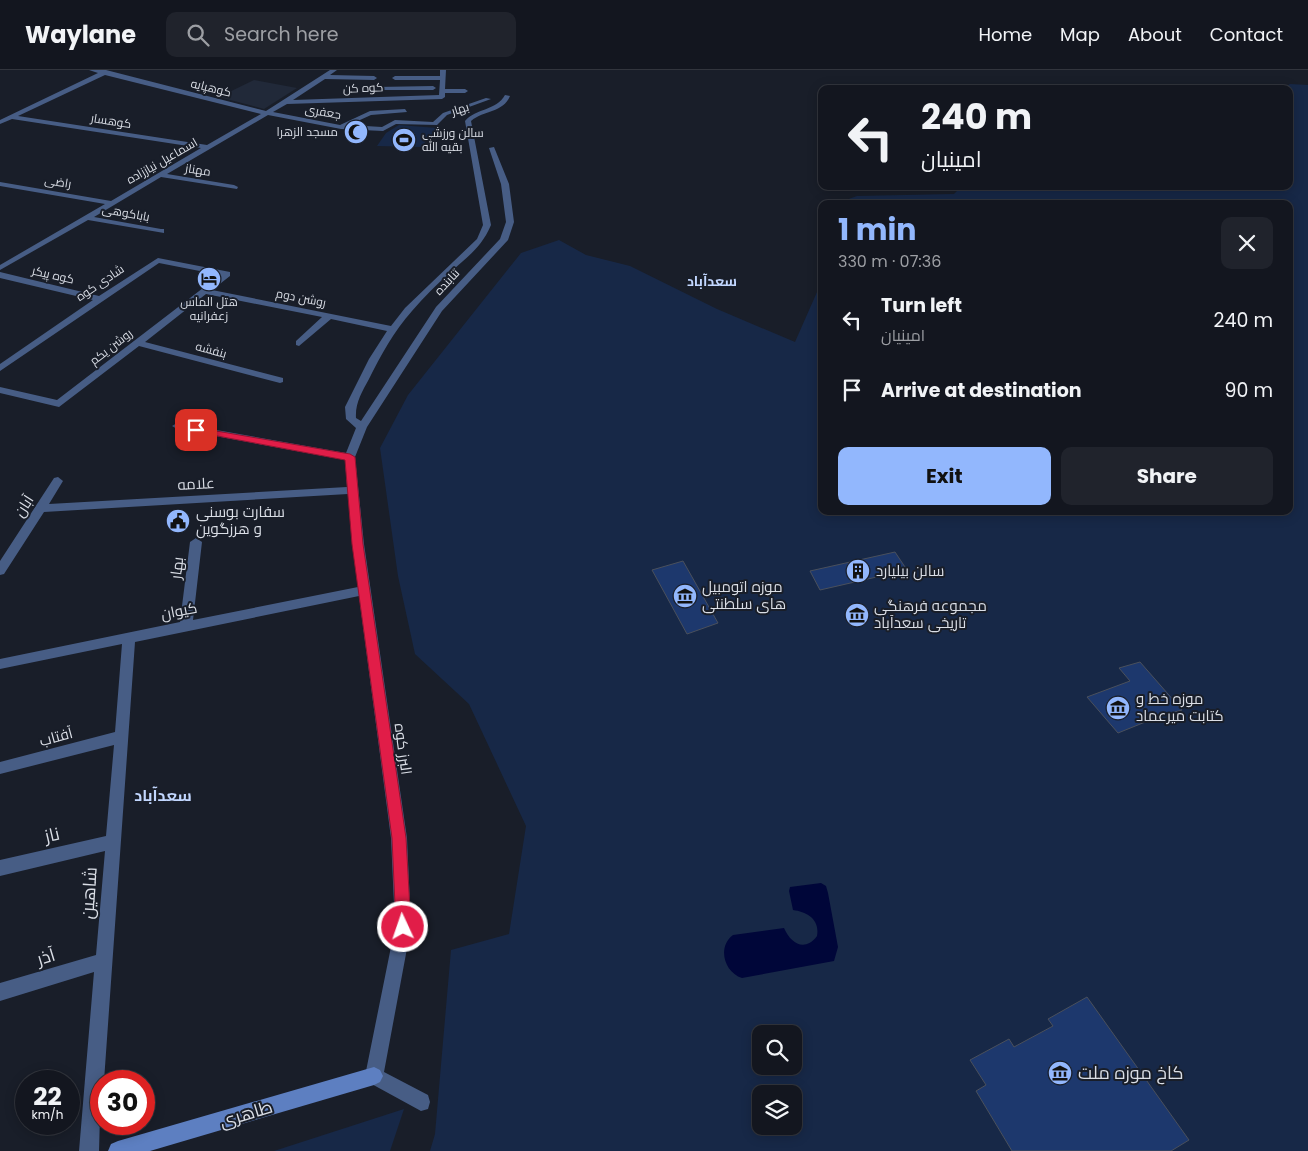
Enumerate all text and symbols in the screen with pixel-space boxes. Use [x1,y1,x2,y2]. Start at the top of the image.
search box [166,12,516,57]
text: Waylane [25,18,136,51]
icon: search [184,21,212,49]
text: Search here [224,21,339,48]
text: Home [978,22,1032,47]
text: Map [1060,22,1100,47]
text: About [1128,22,1182,47]
text: Contact [1210,22,1283,47]
street label: کوهپایه [189,74,233,101]
street label: کوه کن [342,78,384,97]
text: 240 m [921,92,1032,141]
street label: بهار [448,98,471,120]
street label: جعفری [304,100,342,123]
icon: left [838,105,903,170]
street label: کوهسار [89,109,133,132]
mosque icon: مسجد الزهرا [343,119,369,145]
place label: مسجد الزهرا [277,123,338,140]
place label: سالن ورزشی بقیه الله [422,124,484,155]
sports icon: سالن ورزشی بقیه الله [391,127,417,153]
street label: اسماعیل نیاززاده [123,133,200,188]
text: امینیان [921,144,982,175]
street label: مهناز [183,159,212,180]
street label: راضی [43,171,73,192]
street label: باباکوهی [101,200,151,225]
text: 1 min [838,208,916,251]
button: close [1221,217,1273,269]
text: 330 m · 07:36 [838,250,941,273]
street label: شادی کوه [72,260,127,305]
street label: کوه پیکر [29,261,76,289]
street label: تنابنده [430,264,464,299]
hotel icon: هتل الماس زعفرانیه [196,266,222,292]
district label: سعدآباد [687,271,737,291]
street label: روشن دوم [275,284,328,311]
text: Turn left [881,292,962,319]
place label: هتل الماس زعفرانیه [180,293,238,324]
icon: left [838,306,866,334]
text: 240 m [1214,307,1273,334]
text: امینیان [881,324,925,347]
street label: روشن یکم [86,325,136,369]
street label: بنفشه [194,337,229,362]
icon: arrive [838,376,866,404]
text: Arrive at destination [881,377,1082,404]
text: 90 m [1224,377,1273,404]
pin [175,409,217,451]
icon: arrive [182,416,210,444]
button: Exit [838,447,1051,505]
button: Share [1061,447,1273,505]
street label: علامه [177,472,215,495]
street label: آبان [9,491,39,521]
place label: سفارت بوسنی و هرزگوین [196,501,285,539]
public building icon: سفارت بوسنی و هرزگوین [165,508,191,534]
street label: بهار [165,556,188,581]
building icon: سالن بیلیارد [845,558,871,584]
place label: سالن بیلیارد [876,560,945,581]
place label: موزه اتومبیل های سلطنتی [702,576,786,614]
museum icon: موزه اتومبیل های سلطنتی [672,583,698,609]
place label: مجموعه فرهنگی تاریخی سعدآباد [874,595,987,633]
street label: کیوان [159,597,199,624]
museum icon: مجموعه فرهنگی تاریخی سعدآباد [844,602,870,628]
place label: موزه خط و کتابت میرعماد [1136,688,1224,726]
museum icon: موزه خط و کتابت میرعماد [1105,695,1131,721]
street label: آفتاب [37,722,75,751]
street label: البرز کوه [389,722,417,776]
district label: سعدآباد [134,784,192,807]
street label: ناز [41,821,62,849]
street label: شاهین [74,866,103,920]
position arrow [376,900,428,952]
street label: آذر [33,942,58,971]
map controls [752,1025,802,1135]
button: search [752,1025,802,1075]
museum icon: کاخ موزه ملت [1047,1060,1073,1086]
place label: کاخ موزه ملت [1078,1060,1184,1085]
speed limit sign: 30 [90,1070,155,1135]
text: 22 [33,1079,62,1114]
button: layers [752,1085,802,1135]
street label: طاهری [216,1094,276,1133]
text: km/h [32,1106,63,1123]

